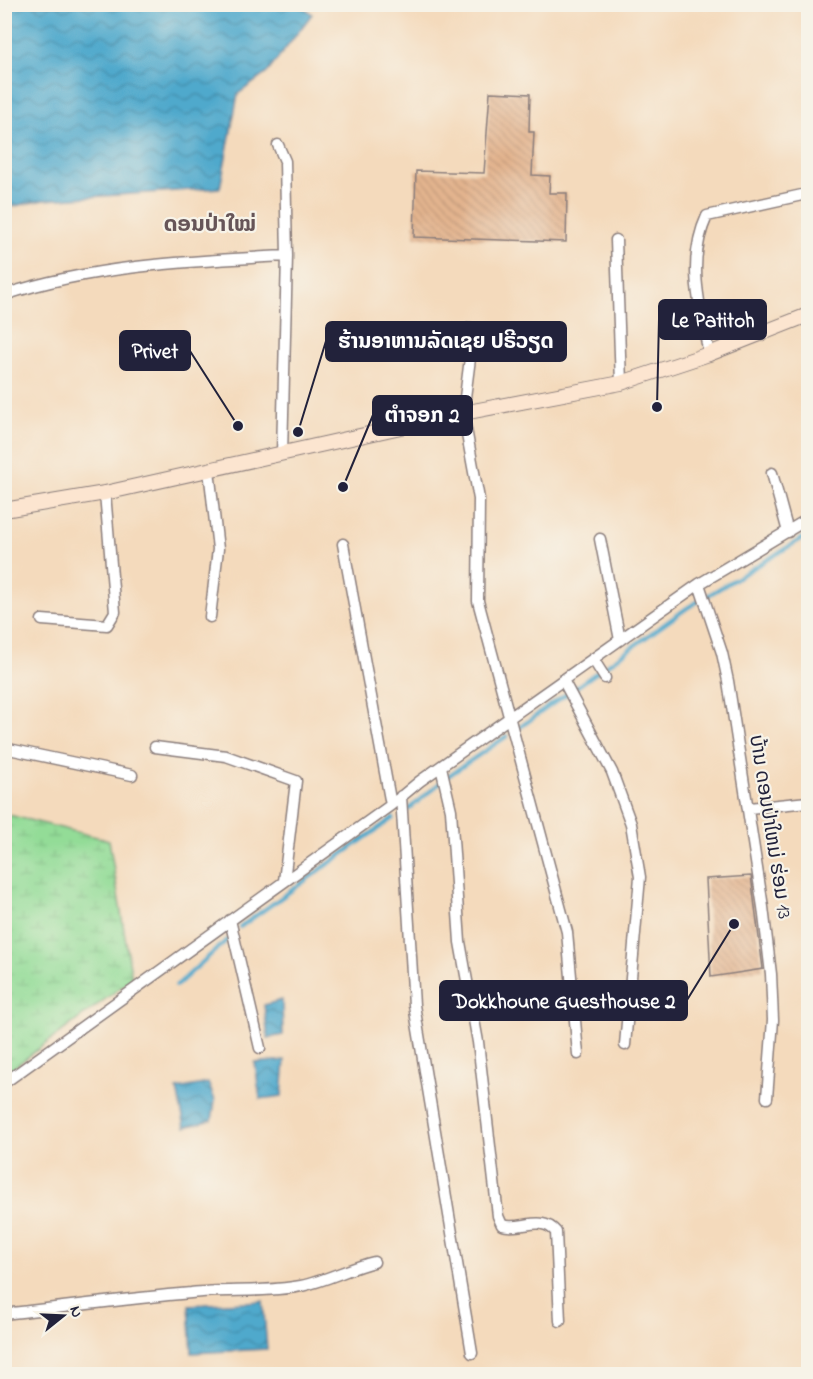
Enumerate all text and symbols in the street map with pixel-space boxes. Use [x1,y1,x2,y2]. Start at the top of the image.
district label: ດອນປ່າໃໝ່ [164,210,256,242]
callout: Le Patitoh [659,300,766,339]
text: Le Patitoh [672,307,754,337]
callout: ຮ້ານອາຫານລັດເຊຍ ປຣີວຽດ [326,322,566,361]
text: ຮ້ານອາຫານລັດເຊຍ ປຣີວຽດ [338,328,554,358]
callout: Privet [120,331,190,370]
text: Privet [132,338,179,368]
callout: ຕຳຈອກ 2 [373,396,472,435]
text: ຕຳຈອກ 2 [385,402,460,432]
street label: ບ້ານ ດອນປ່າໃຫມ່ ຮ່ອມ 13 [740,733,798,921]
callout: Dokkhoune Guesthouse 2 [440,981,687,1020]
text: Dokkhoune Guesthouse 2 [452,988,676,1018]
north arrow [33,1286,93,1346]
text: N [62,1303,89,1321]

